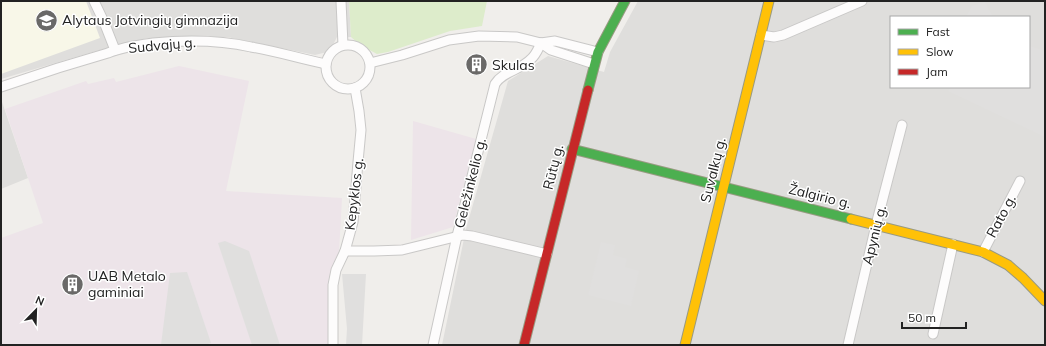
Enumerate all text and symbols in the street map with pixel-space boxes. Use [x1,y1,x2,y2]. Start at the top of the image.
school or university icon: Alytaus Jotvingių gimnazija [34,7,60,33]
place label: Alytaus Jotvingių gimnazija [62,11,238,29]
legend [890,16,1030,88]
text: Fast [926,24,950,39]
street label: Sudvajų g. [128,33,196,57]
text: Slow [926,44,954,59]
building icon: Skulas [464,52,490,78]
place label: Skulas [492,56,535,74]
text: Jam [926,64,948,79]
street label: Geležinkelio g. [450,136,490,230]
street label: Suvalkų g. [696,136,730,204]
street label: Rūtų g. [539,142,567,192]
street label: Kepyklos g. [341,157,367,231]
street label: Žalgirio g. [787,180,853,212]
street label: Rato g. [982,191,1020,241]
street label: Apynių g. [858,203,890,267]
place label: UAB Metalo gaminiai [88,267,166,301]
building icon: UAB Metalo gaminiai [59,271,85,297]
north arrow [16,290,56,330]
text: N [33,293,46,309]
scale bar [902,304,966,330]
text: 50 m [908,310,936,325]

